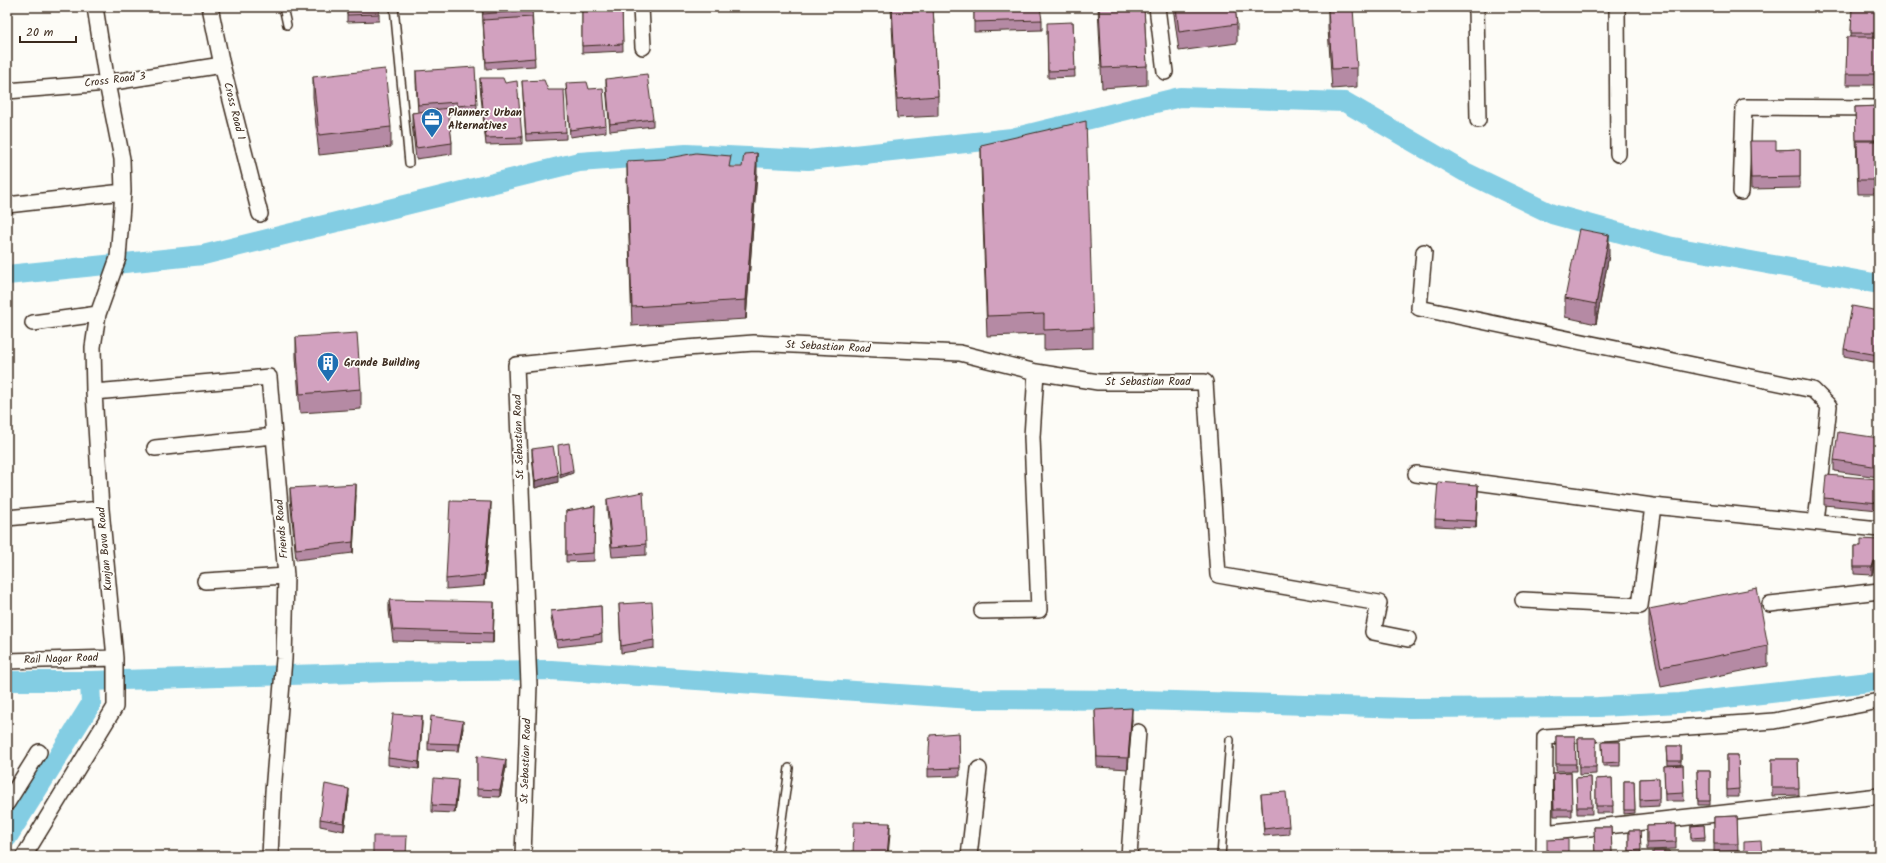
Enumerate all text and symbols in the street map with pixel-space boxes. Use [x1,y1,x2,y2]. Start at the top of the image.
scale bar [20,18,76,44]
text: 20 m [26,23,54,42]
street label: Cross Road 3 [83,67,147,93]
street label: Cross Road 1 [218,80,250,142]
place label: Planners Urban Alternatives [448,104,522,135]
office icon: Planners Urban Alternatives [419,106,445,139]
street label: St Sebastian Road [785,336,872,358]
building icon: Grande Building [315,350,341,383]
place label: Grande Building [344,354,420,372]
street label: St Sebastian Road [1105,373,1191,391]
street label: St Sebastian Road [508,394,529,480]
street label: Friends Road [270,498,294,559]
street label: Kunjan Bava Road [92,506,118,592]
street label: Rail Nagar Road [24,649,99,669]
street label: St Sebastian Road [516,718,537,804]

